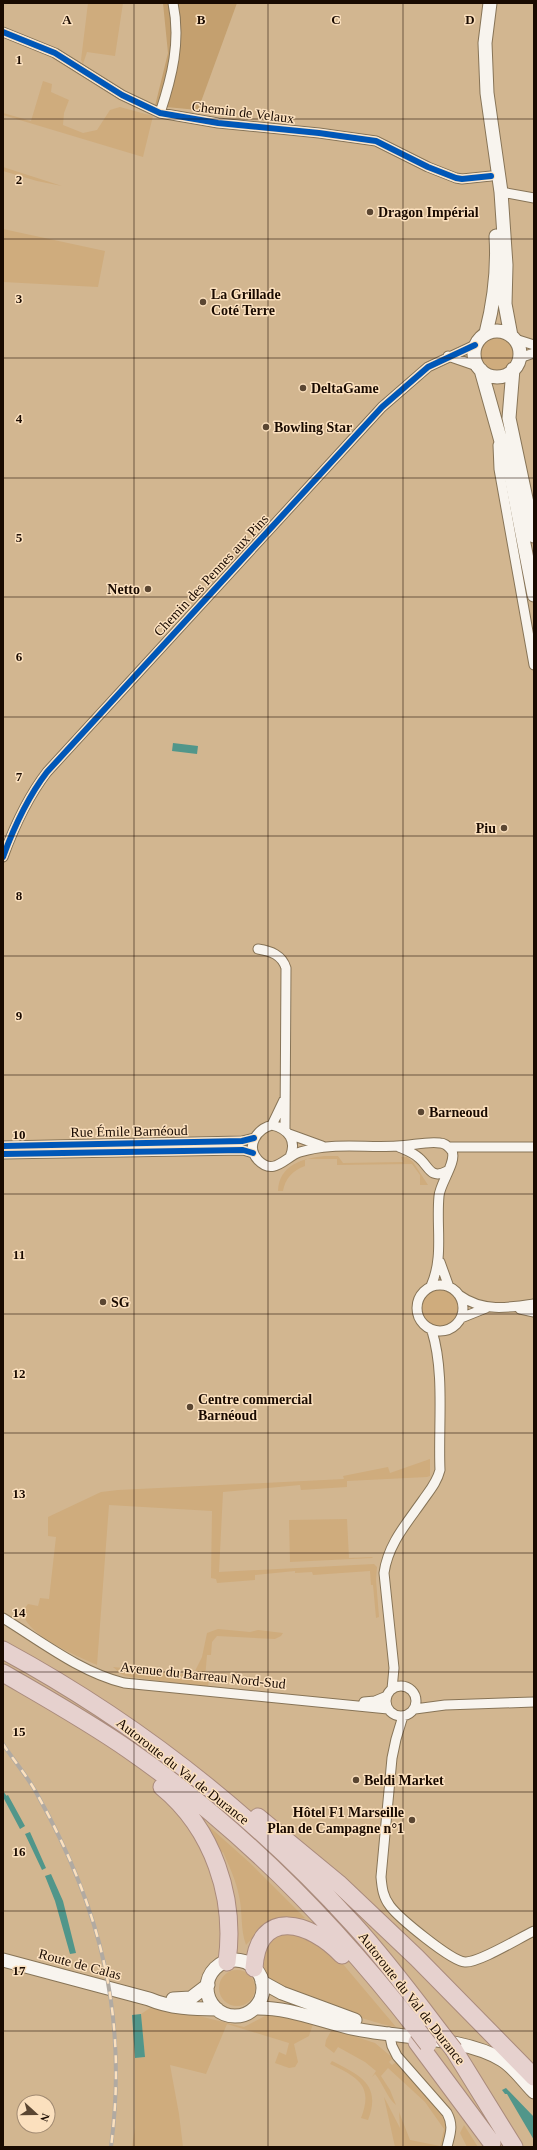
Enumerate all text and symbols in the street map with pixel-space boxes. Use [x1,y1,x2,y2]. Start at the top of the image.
text: A [62,12,72,27]
text: B [197,12,206,27]
text: C [331,12,341,27]
text: D [465,12,475,27]
text: 1 [16,52,22,67]
street label: Chemin de Velaux [191,99,295,126]
text: 2 [16,172,22,187]
place label: Dragon Impérial [378,205,479,220]
marker: Dragon Impérial [365,207,375,217]
place label: La Grillade Coté Terre [211,287,281,318]
text: 3 [16,291,23,306]
marker: La Grillade Coté Terre [198,297,208,307]
place label: DeltaGame [311,381,379,396]
marker: DeltaGame [298,383,308,393]
text: 4 [16,411,23,426]
place label: Bowling Star [274,420,352,435]
marker: Bowling Star [261,422,271,432]
street label: Chemin des Pennes aux Pins [151,511,272,639]
text: 5 [16,530,23,545]
place label: Netto [107,582,140,597]
marker: Netto [143,584,153,594]
text: 6 [16,649,23,664]
text: 7 [16,769,23,784]
place label: Piu [476,821,496,836]
marker: Piu [499,823,509,833]
text: 8 [16,888,23,903]
text: 9 [16,1008,23,1023]
place label: Barneoud [429,1105,488,1120]
marker: Barneoud [416,1107,426,1117]
street label: Rue Émile Barnéoud [70,1122,188,1140]
text: 10 [13,1127,26,1142]
text: 11 [13,1247,25,1262]
place label: SG [111,1295,130,1310]
marker: SG [98,1297,108,1307]
text: 12 [13,1366,26,1381]
place label: Centre commercial Barnéoud [198,1392,312,1423]
marker: Centre commercial Barnéoud [185,1402,195,1412]
text: 13 [13,1486,26,1501]
text: 14 [13,1605,26,1620]
street label: Avenue du Barreau Nord-Sud [119,1659,287,1692]
street label: Autoroute du Val de Durance [114,1715,252,1828]
text: 15 [13,1724,26,1739]
place label: Beldi Market [364,1773,444,1788]
marker: Beldi Market [351,1775,361,1785]
place label: Hôtel F1 Marseille Plan de Campagne n°1 [267,1805,404,1836]
marker: Hôtel F1 Marseille Plan de Campagne n°1 [407,1815,417,1825]
text: 16 [13,1844,26,1859]
street label: Autoroute du Val de Durance [355,1929,468,2067]
street label: Route de Calas [37,1946,123,1983]
text: 17 [13,1963,26,1978]
north arrow [16,2094,56,2134]
text: N [38,2112,52,2123]

